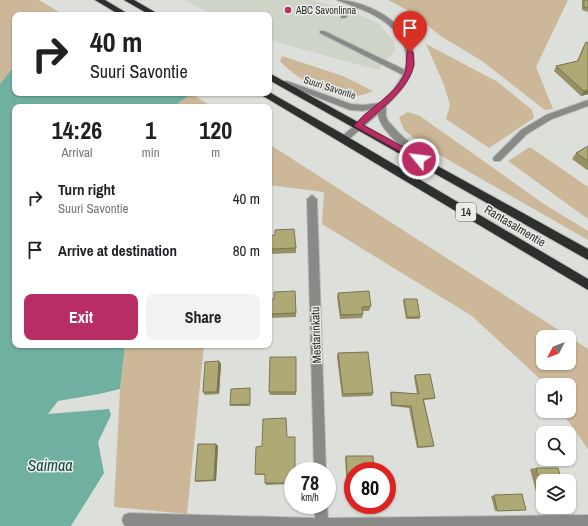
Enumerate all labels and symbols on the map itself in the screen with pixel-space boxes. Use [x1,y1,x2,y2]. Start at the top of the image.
place label: ABC Savonlinna [295,4,357,17]
marker: ABC Savonlinna [283,5,293,15]
pin [393,11,427,52]
street label: Suuri Savontie [302,73,358,102]
position arrow [398,138,440,180]
street label: Rantasalmentie [481,201,549,251]
road number: 14 [456,203,476,221]
street label: Mestarinkatu [307,306,325,364]
north arrow [536,330,576,370]
water label: Saimaa [27,454,73,476]
speed limit sign: 80 [344,462,396,514]

